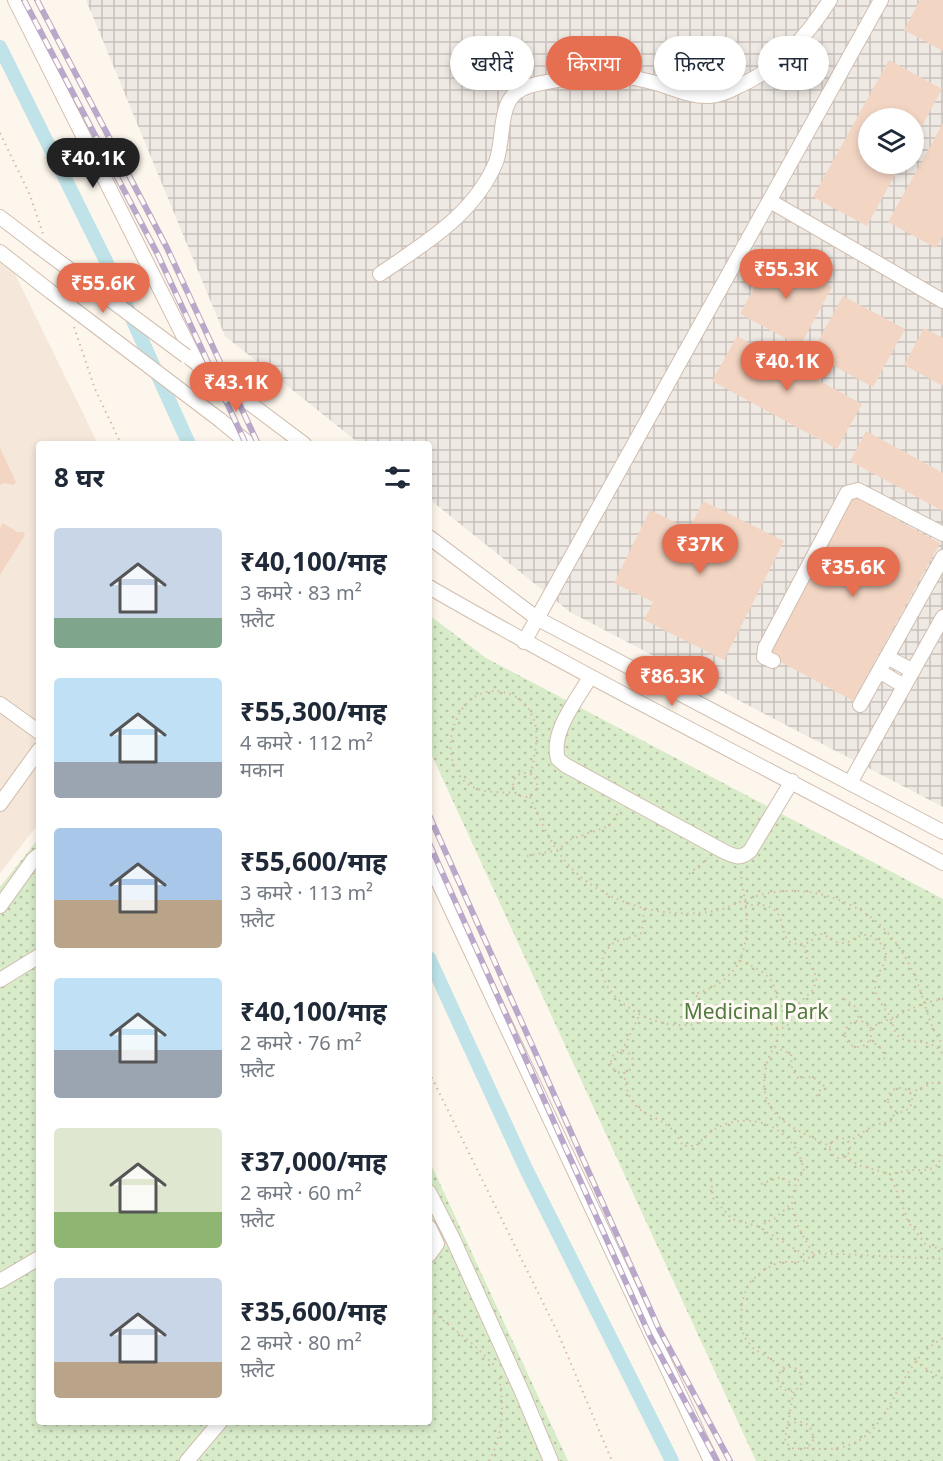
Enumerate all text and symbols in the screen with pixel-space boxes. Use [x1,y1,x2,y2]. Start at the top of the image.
chip: खरीदें [450,36,534,90]
chip: किराया [546,36,642,90]
chip: फ़िल्टर [654,36,746,90]
chip: नया [758,36,829,90]
map controls [858,108,924,174]
button: layers [858,108,924,174]
pin: ₹40.1K [44,138,142,189]
text: ₹40.1K [61,144,125,171]
pin: ₹55.3K [737,249,835,300]
text: ₹55.3K [754,255,818,282]
pin: ₹55.6K [54,263,152,314]
text: ₹55.6K [71,269,135,296]
pin: ₹40.1K [738,341,836,392]
text: ₹40.1K [755,347,819,374]
pin: ₹43.1K [187,362,285,413]
text: ₹43.1K [204,368,268,395]
text: 8 घर [54,459,104,495]
icon: filters [381,461,414,494]
pin: ₹37K [664,524,736,575]
text: ₹37K [676,530,724,557]
text: ₹40,100/माह [240,543,387,579]
pin: ₹35.6K [804,547,902,598]
icon: home [102,552,174,624]
text: ₹35.6K [821,553,885,580]
text: 3 कमरे · 83 m² [240,579,362,606]
text: फ़्लैट [240,606,275,633]
pin: ₹86.3K [623,656,721,707]
text: ₹86.3K [640,662,704,689]
text: ₹55,300/माह [240,693,387,729]
icon: home [102,702,174,774]
text: 4 कमरे · 112 m² [240,729,373,756]
text: मकान [240,756,284,783]
text: ₹55,600/माह [240,843,387,879]
icon: home [102,852,174,924]
text: 3 कमरे · 113 m² [240,879,373,906]
text: फ़्लैट [240,906,275,933]
text: ₹40,100/माह [240,993,387,1029]
park label: Medicinal Park [684,997,829,1025]
icon: home [102,1002,174,1074]
text: 2 कमरे · 76 m² [240,1029,362,1056]
text: फ़्लैट [240,1056,275,1083]
text: ₹37,000/माह [240,1143,387,1179]
icon: home [102,1152,174,1224]
text: 2 कमरे · 60 m² [240,1179,362,1206]
text: फ़्लैट [240,1206,275,1233]
text: ₹35,600/माह [240,1293,387,1329]
icon: home [102,1302,174,1374]
text: 2 कमरे · 80 m² [240,1329,362,1356]
text: फ़्लैट [240,1356,275,1383]

